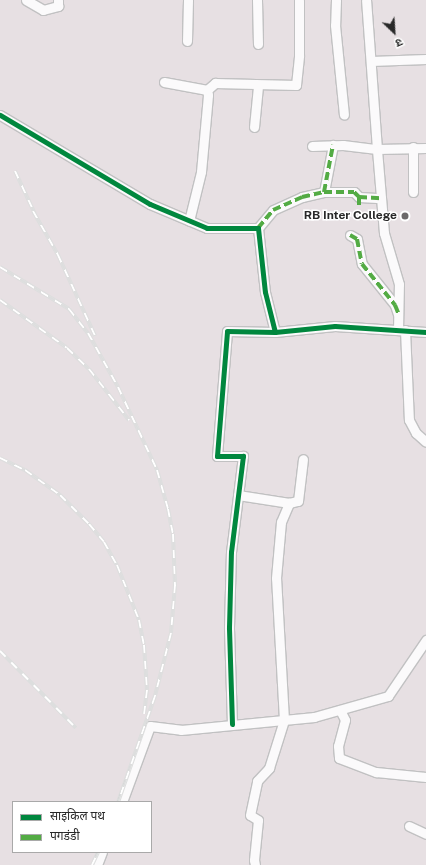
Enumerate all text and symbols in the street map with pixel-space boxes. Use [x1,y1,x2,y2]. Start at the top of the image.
north arrow [374,12,414,52]
text: उ [394,36,405,50]
place label: RB Inter College [304,209,397,223]
marker: RB Inter College [400,211,410,221]
legend [12,801,152,853]
text: साइकिल पथ [50,809,105,823]
text: पगडंडी [50,829,80,843]

